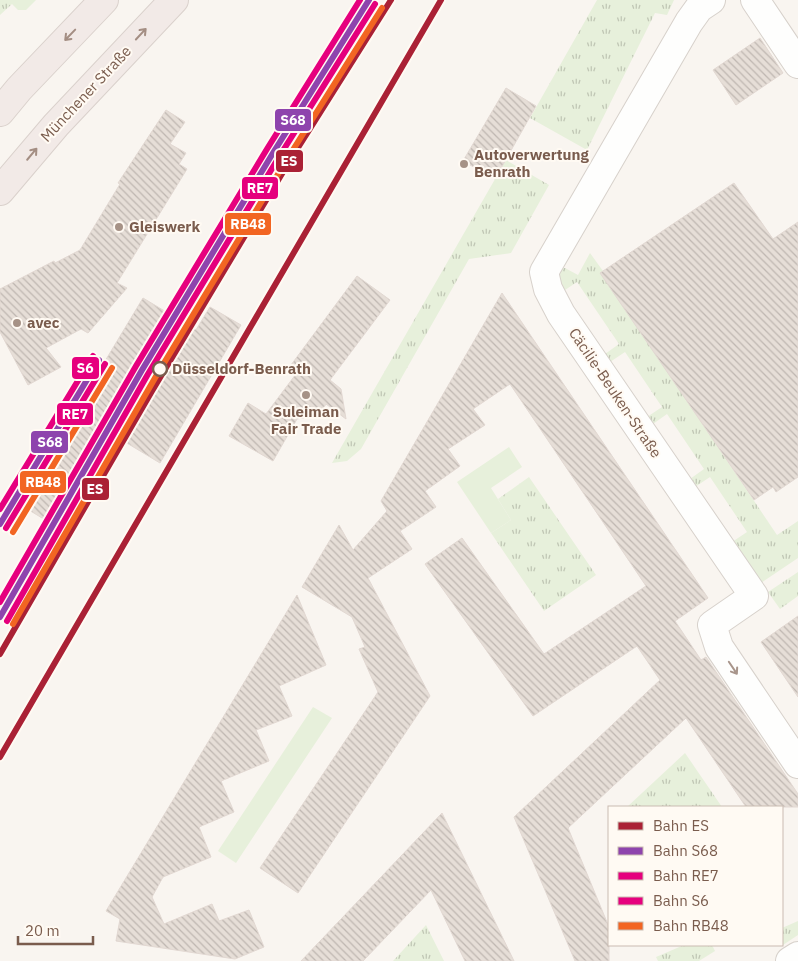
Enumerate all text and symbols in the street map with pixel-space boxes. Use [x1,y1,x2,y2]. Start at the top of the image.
one-way arrow [135,28,147,40]
one-way arrow [64,29,76,42]
street label: Münchener Straße [36,42,135,146]
line badge: S68 [274,108,312,132]
text: S68 [280,111,306,129]
place label: Autoverwertung Benrath [474,145,589,181]
one-way arrow [26,147,37,160]
line badge: ES [275,149,304,173]
text: ES [280,152,298,170]
marker: Autoverwertung Benrath [458,158,470,170]
line badge: RE7 [241,176,279,200]
text: RE7 [247,179,273,197]
line badge: RB48 [224,212,272,236]
text: RB48 [230,215,266,233]
place label: Gleiswerk [129,217,200,236]
marker: Gleiswerk [113,221,125,233]
place label: avec [27,313,60,332]
marker: avec [11,317,23,329]
street label: Cäcilie-Beuken-Straße [565,324,666,461]
line badge: S6 [71,356,100,380]
text: S6 [76,359,94,377]
place label: Düsseldorf-Benrath [172,359,311,378]
marker: Düsseldorf-Benrath [152,361,168,377]
marker: Suleiman Fair Trade [300,389,312,401]
line badge: RE7 [56,402,94,426]
place label: Suleiman Fair Trade [271,402,341,438]
text: RE7 [62,405,88,423]
line badge: S68 [30,430,69,454]
text: S68 [37,433,63,451]
line badge: RB48 [19,470,67,494]
text: RB48 [25,473,61,491]
line badge: ES [81,477,110,501]
text: ES [86,480,104,498]
one-way arrow [728,661,738,675]
legend [608,806,783,946]
text: Bahn ES [653,816,709,835]
text: Bahn S68 [653,841,718,860]
text: Bahn RE7 [653,866,719,885]
text: Bahn S6 [653,891,709,910]
scale bar [18,914,92,946]
text: Bahn RB48 [653,916,729,935]
text: 20 m [25,921,60,940]

